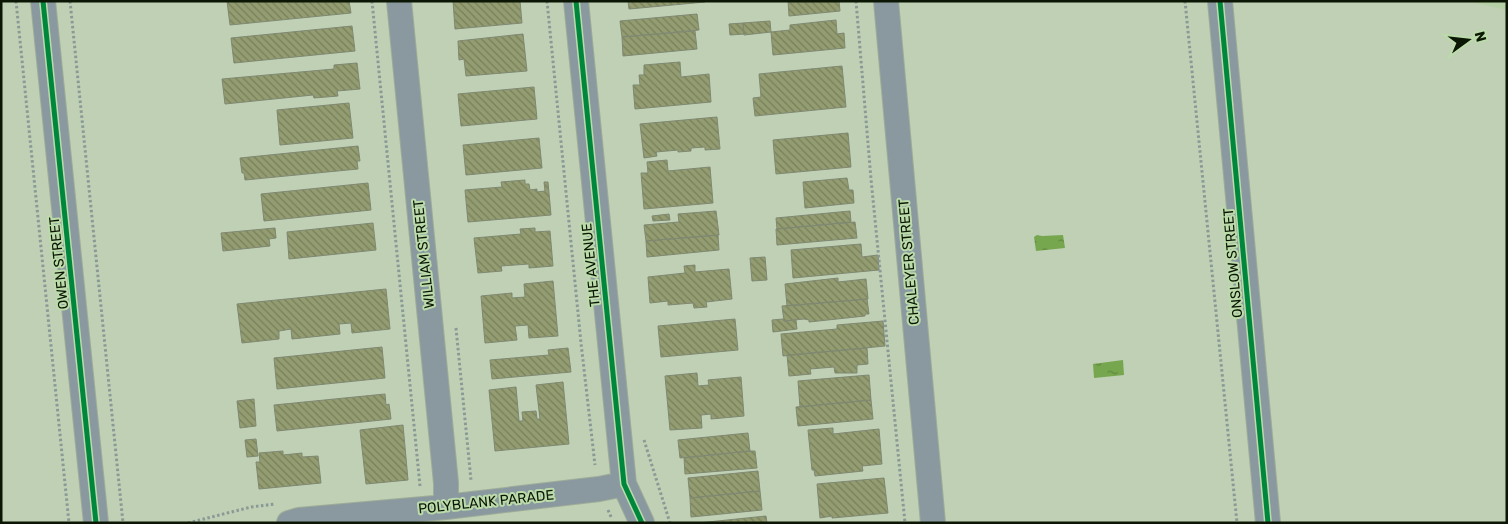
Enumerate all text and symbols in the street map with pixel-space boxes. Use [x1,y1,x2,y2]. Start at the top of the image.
north arrow [1443,15,1493,65]
text: N [1471,30,1490,44]
street label: CHALEYER STREET [895,198,923,326]
street label: WILLIAM STREET [410,199,438,309]
street label: ONSLOW STREET [1220,207,1246,319]
street label: OWEN STREET [46,216,72,310]
street label: THE AVENUE [578,222,604,308]
street label: POLYBLANK PARADE [417,486,555,518]

